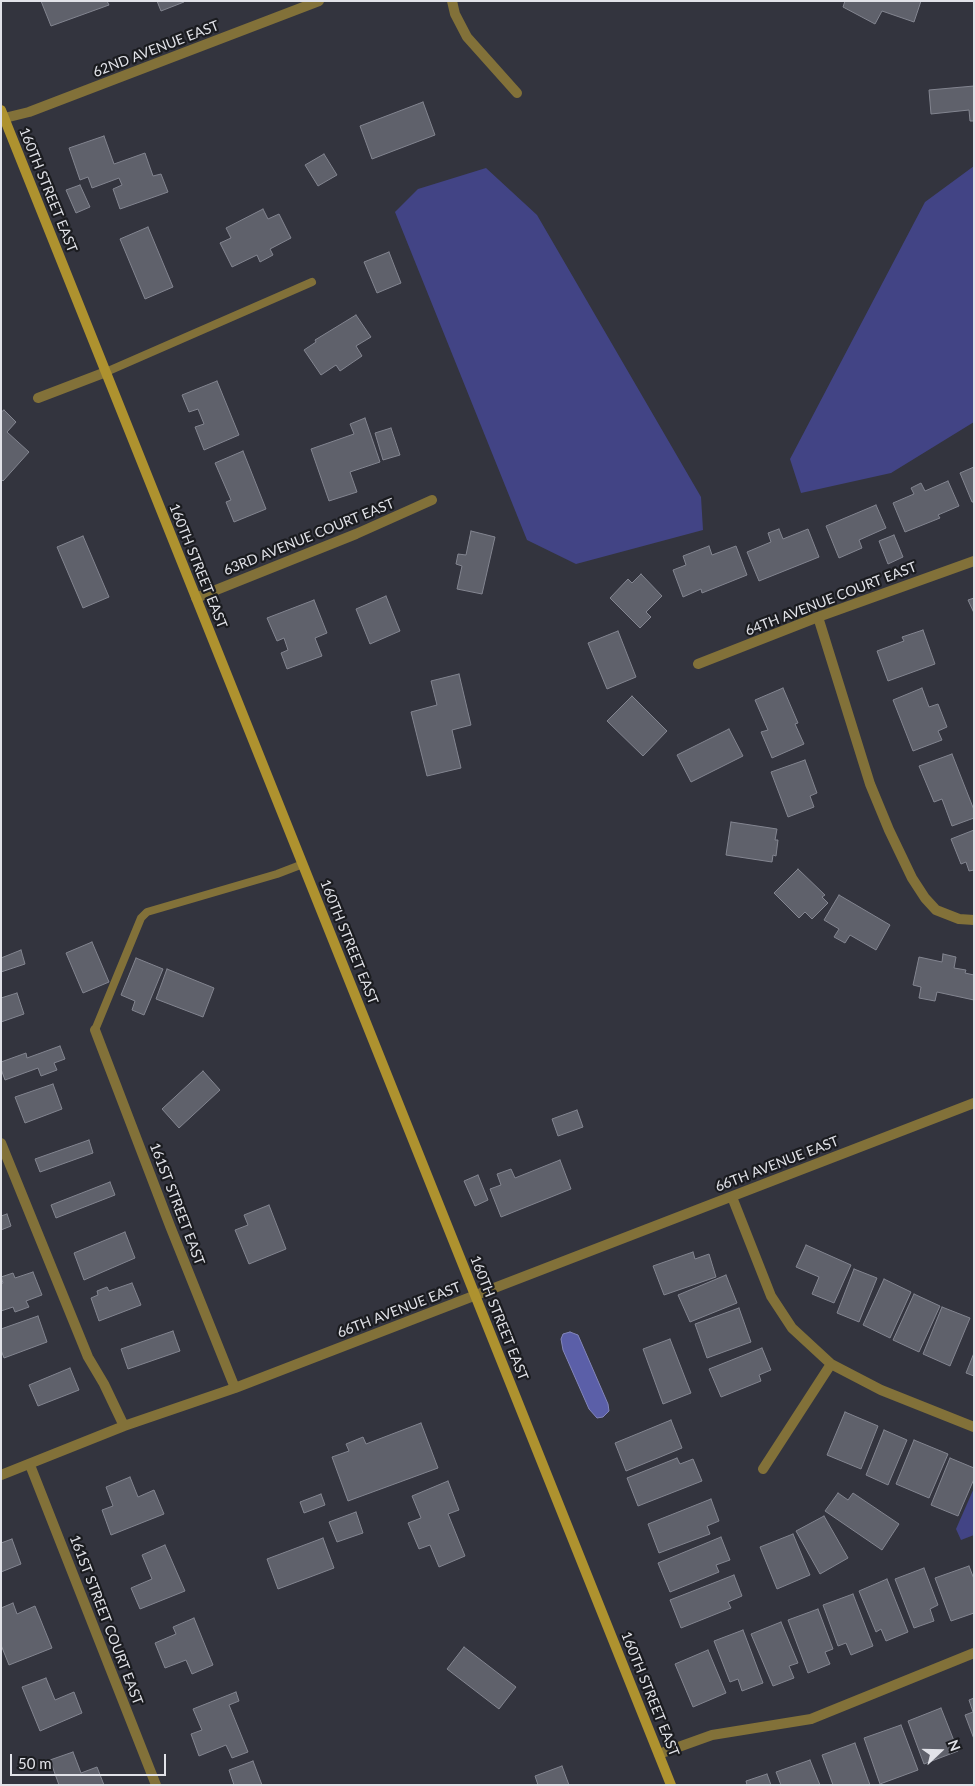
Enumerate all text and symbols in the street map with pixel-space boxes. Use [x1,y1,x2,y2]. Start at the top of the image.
street label: 62ND AVENUE EAST [91,17,221,81]
street label: 160TH STREET EAST [15,125,81,255]
street label: 63RD AVENUE COURT EAST [221,495,397,579]
street label: 160TH STREET EAST [165,501,231,631]
street label: 64TH AVENUE COURT EAST [743,559,919,639]
street label: 160TH STREET EAST [316,877,382,1007]
street label: 66TH AVENUE EAST [713,1133,841,1195]
street label: 161ST STREET EAST [146,1140,208,1268]
street label: 160TH STREET EAST [466,1253,532,1383]
street label: 66TH AVENUE EAST [335,1279,463,1341]
street label: 161ST STREET COURT EAST [66,1533,146,1707]
street label: 160TH STREET EAST [617,1629,683,1759]
north arrow [915,1726,965,1776]
text: N [945,1737,964,1754]
scale bar [12,1744,169,1776]
text: 50 m [18,1754,52,1772]

